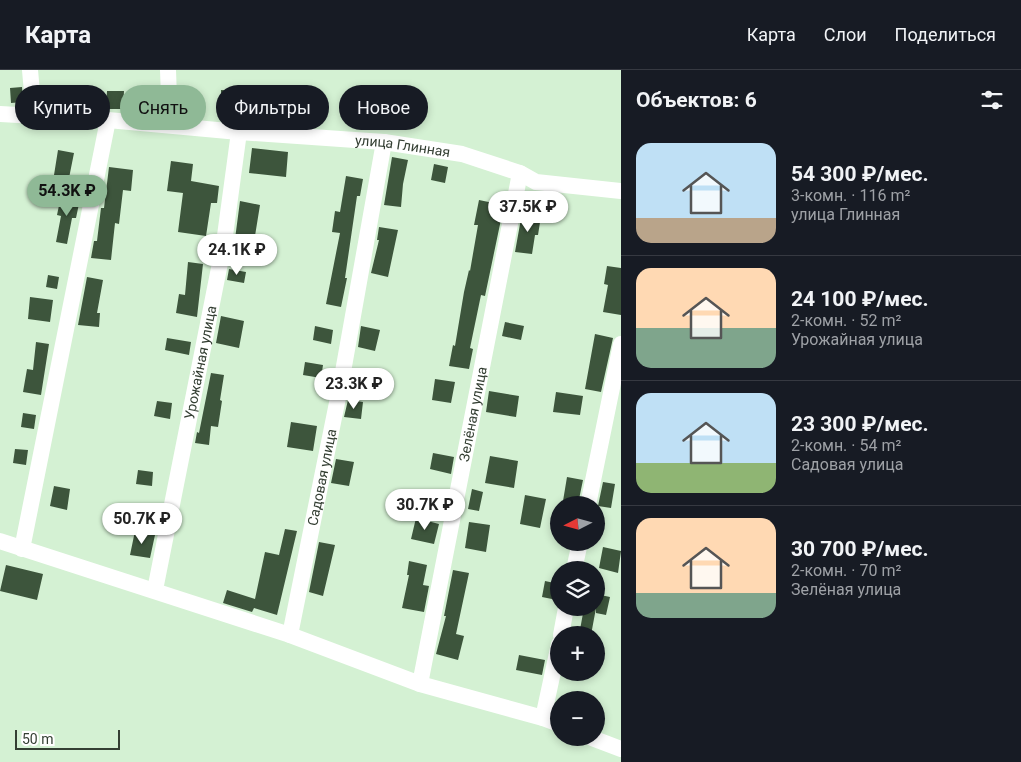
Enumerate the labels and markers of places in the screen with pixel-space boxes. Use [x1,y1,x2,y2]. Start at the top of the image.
pin: 54.3K ₽ [21,174,113,217]
pin: 37.5K ₽ [482,190,574,233]
pin: 24.1K ₽ [191,234,283,276]
pin: 23.3K ₽ [308,368,400,410]
pin: 30.7K ₽ [379,488,471,531]
pin: 50.7K ₽ [96,502,188,545]

